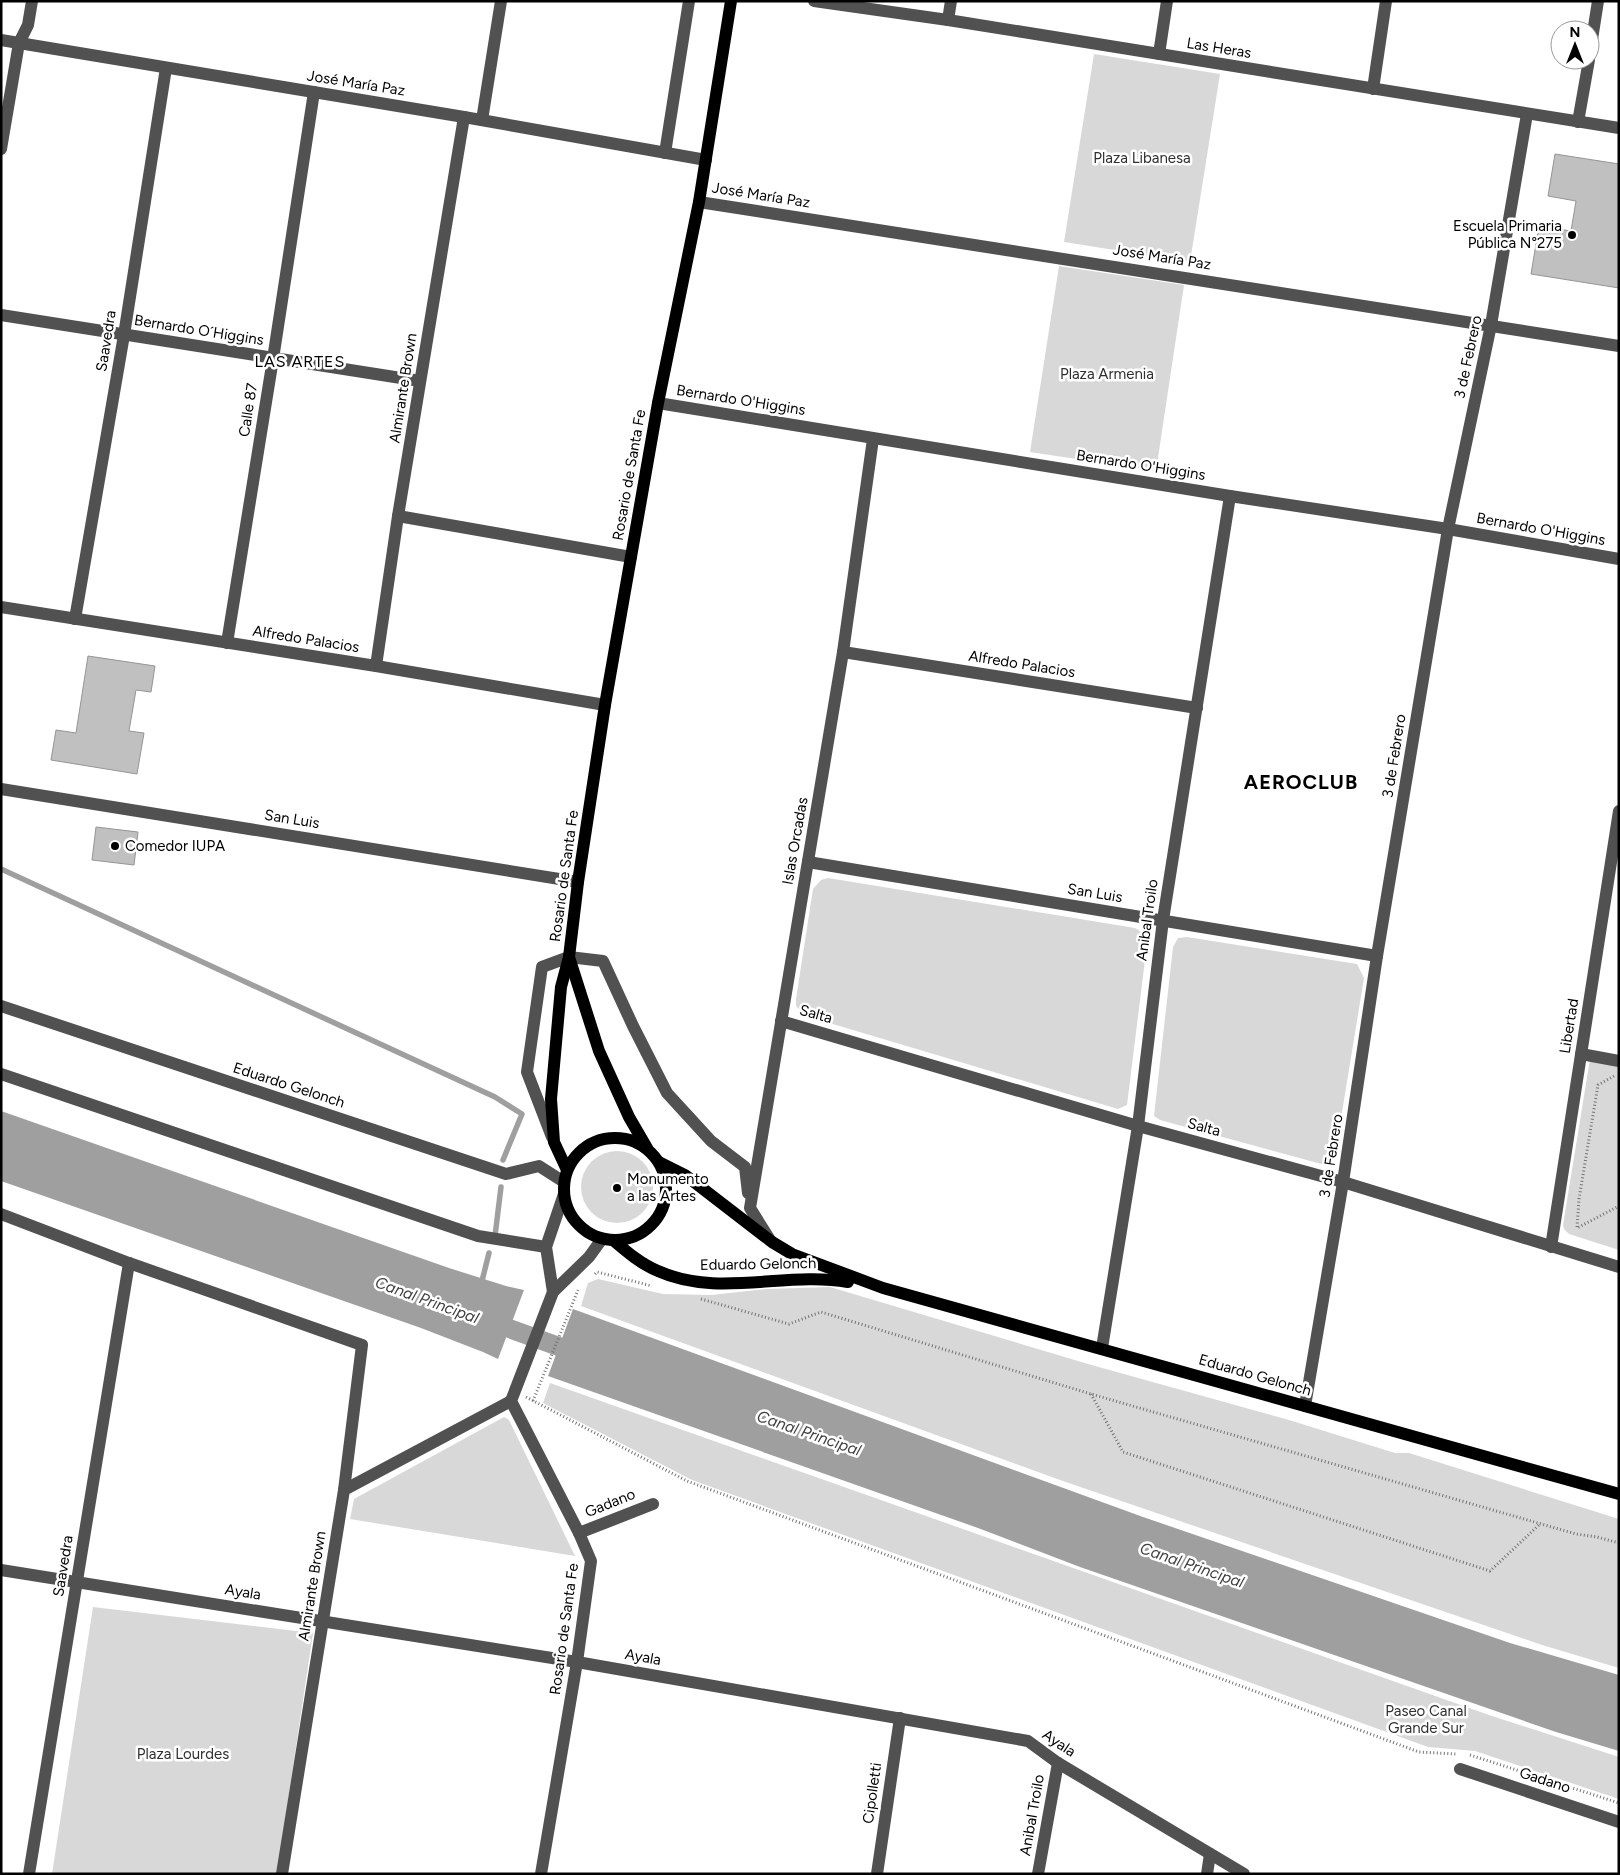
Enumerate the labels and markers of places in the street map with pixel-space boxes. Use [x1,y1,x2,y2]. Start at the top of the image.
place label: Escuela Primaria Pública N°275 [1453,217,1562,252]
marker: Escuela Primaria Pública N°275 [1566,229,1578,241]
place label: Comedor IUPA [125,837,225,855]
marker: Comedor IUPA [109,840,121,852]
place label: Monumento a las Artes [627,1170,709,1205]
marker: Monumento a las Artes [611,1182,623,1194]

